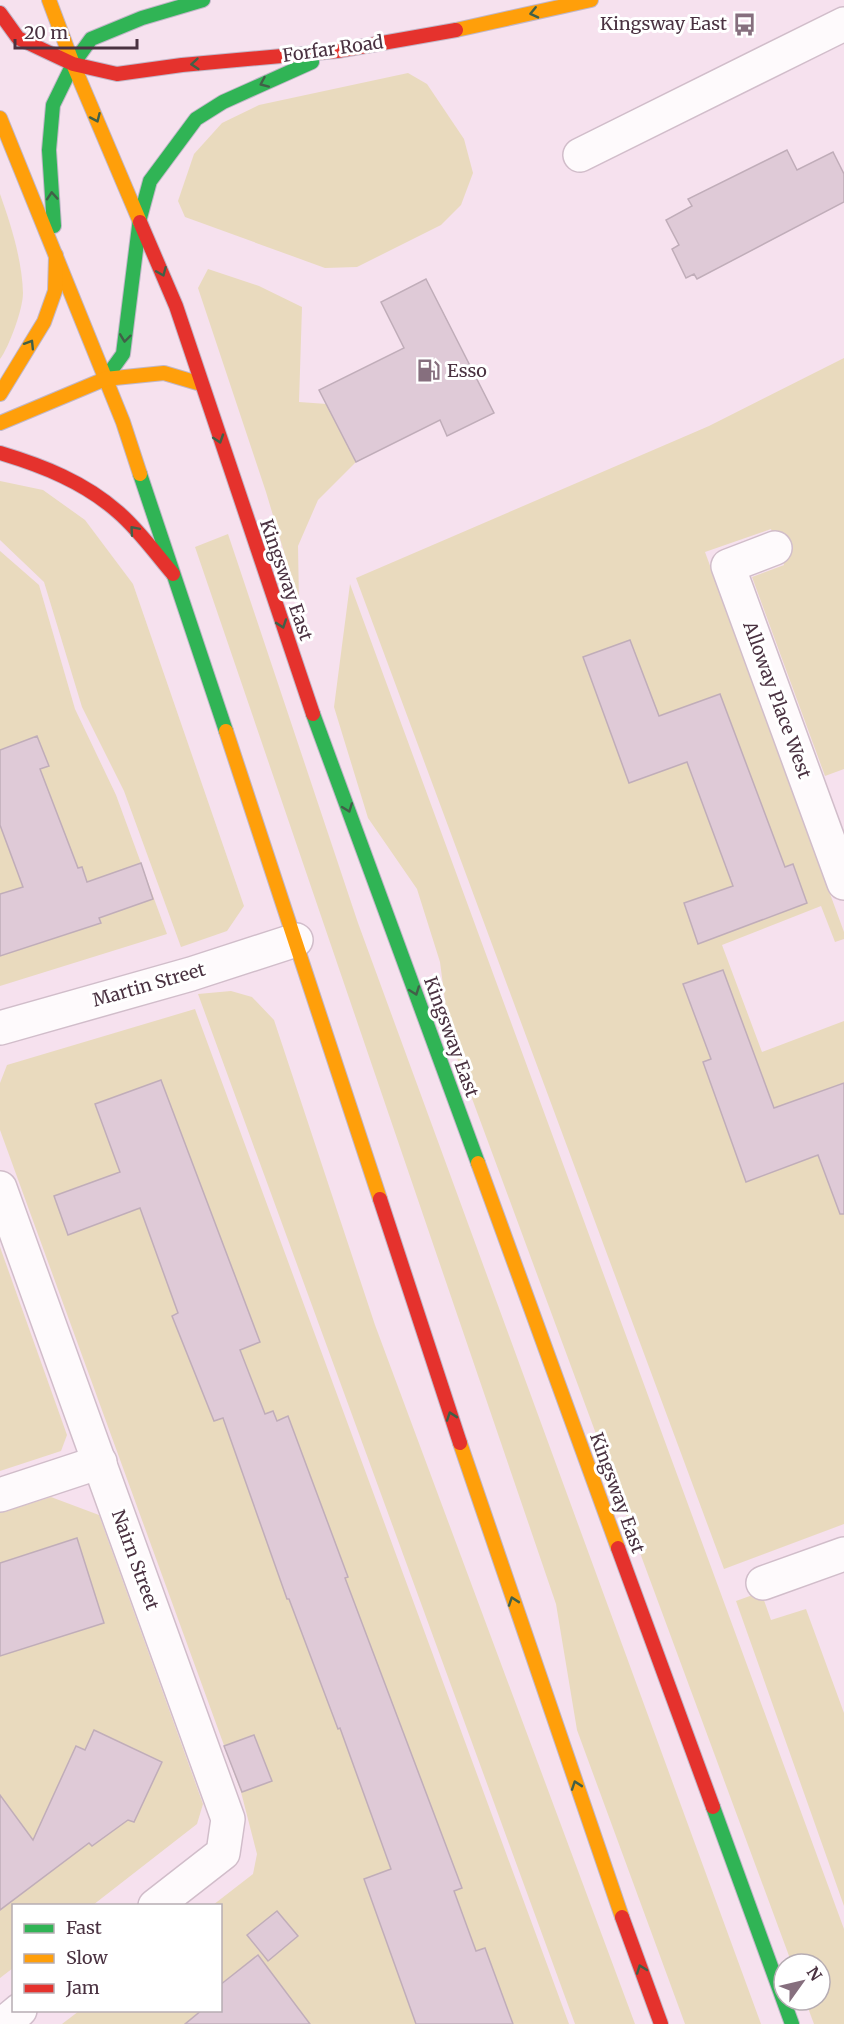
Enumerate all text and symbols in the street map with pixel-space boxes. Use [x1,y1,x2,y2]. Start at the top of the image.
one-way arrow [529,6,539,19]
bus stop icon: Kingsway East [732,11,758,37]
scale bar [15,12,136,50]
place label: Kingsway East [600,12,727,35]
text: 20 m [24,21,68,44]
street label: Forfar Road [281,30,385,67]
one-way arrow [190,57,199,70]
one-way arrow [260,76,271,88]
one-way arrow [89,111,101,122]
one-way arrow [46,192,59,201]
one-way arrow [155,265,167,276]
one-way arrow [119,334,132,343]
one-way arrow [23,340,35,350]
fuel station icon: Esso [416,358,442,384]
place label: Esso [447,359,487,382]
one-way arrow [212,433,224,444]
street label: Kingsway East [255,516,318,644]
one-way arrow [130,527,141,537]
street label: Alloway Place West [738,617,817,782]
one-way arrow [274,618,287,629]
one-way arrow [340,802,353,812]
street label: Martin Street [90,957,208,1012]
street label: Kingsway East [419,973,484,1100]
one-way arrow [407,985,420,996]
one-way arrow [445,1411,458,1422]
street label: Kingsway East [585,1429,650,1556]
street label: Nairn Street [107,1507,164,1613]
one-way arrow [508,1596,521,1607]
one-way arrow [570,1780,583,1791]
legend [12,1904,222,2012]
text: Fast [66,1916,102,1939]
text: Slow [66,1946,109,1969]
north arrow [772,1952,832,2012]
text: N [803,1963,826,1985]
one-way arrow [636,1964,649,1975]
text: Jam [65,1976,100,1999]

